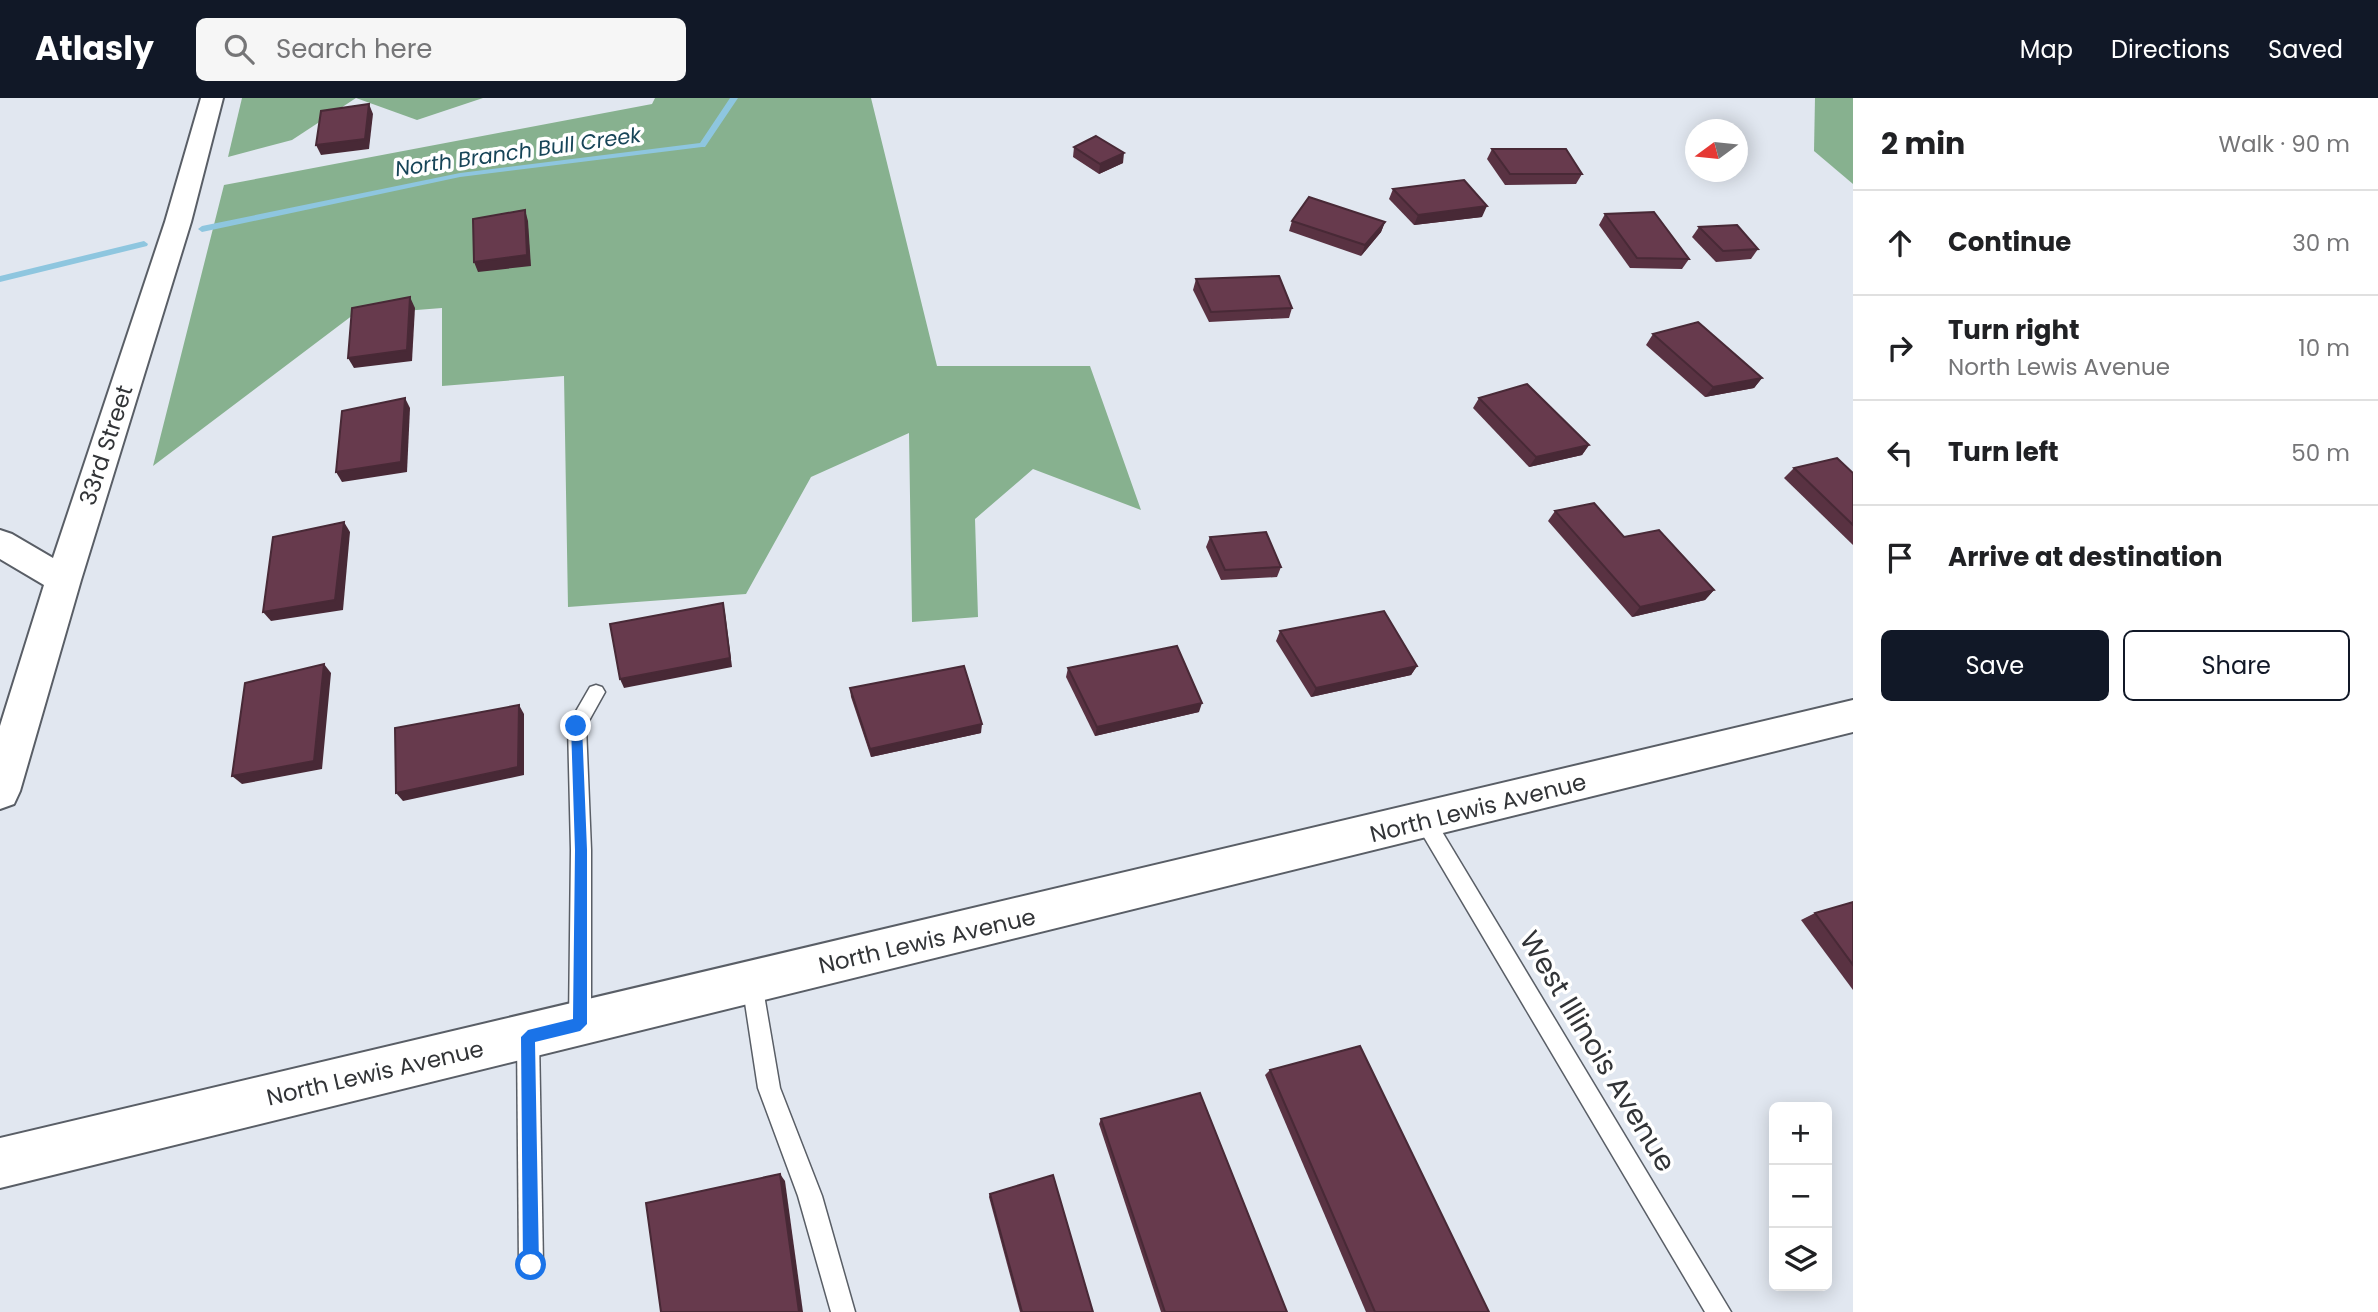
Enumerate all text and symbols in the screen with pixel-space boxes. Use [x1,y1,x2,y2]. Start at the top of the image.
search box [196,18,686,81]
text: Atlasly [35,25,154,72]
icon: search [220,30,258,68]
text: Search here [276,31,432,67]
text: Map [2020,33,2073,66]
text: Directions [2111,33,2230,66]
text: Saved [2268,33,2343,66]
north arrow [1685,119,1748,182]
water label: North Branch Bull Creek [393,120,644,183]
text: 2 min [1881,122,1965,165]
text: Walk · 90 m [2219,128,2350,160]
icon: ahead [1881,224,1919,262]
text: Continue [1948,224,2071,260]
text: 30 m [2292,227,2350,259]
text: Turn right [1948,312,2080,348]
icon: right [1881,329,1919,367]
text: 10 m [2298,332,2350,364]
text: North Lewis Avenue [1948,351,2170,383]
street label: 33rd Street [72,381,140,509]
icon: left [1881,434,1919,472]
text: Turn left [1948,434,2059,470]
text: 50 m [2291,437,2350,469]
icon: arrive [1881,539,1919,577]
text: Arrive at destination [1948,539,2223,575]
button: Save [1881,630,2109,701]
button: Share [2123,630,2350,701]
route end [560,710,591,741]
street label: North Lewis Avenue [1366,766,1590,850]
street label: North Lewis Avenue [815,900,1039,982]
street label: West Illinois Avenue [1510,924,1685,1179]
street label: North Lewis Avenue [263,1032,487,1114]
map controls [1769,1102,1832,1291]
button: + [1769,1102,1832,1165]
button: − [1769,1165,1832,1228]
button: layers [1769,1228,1832,1291]
route start [515,1249,546,1280]

